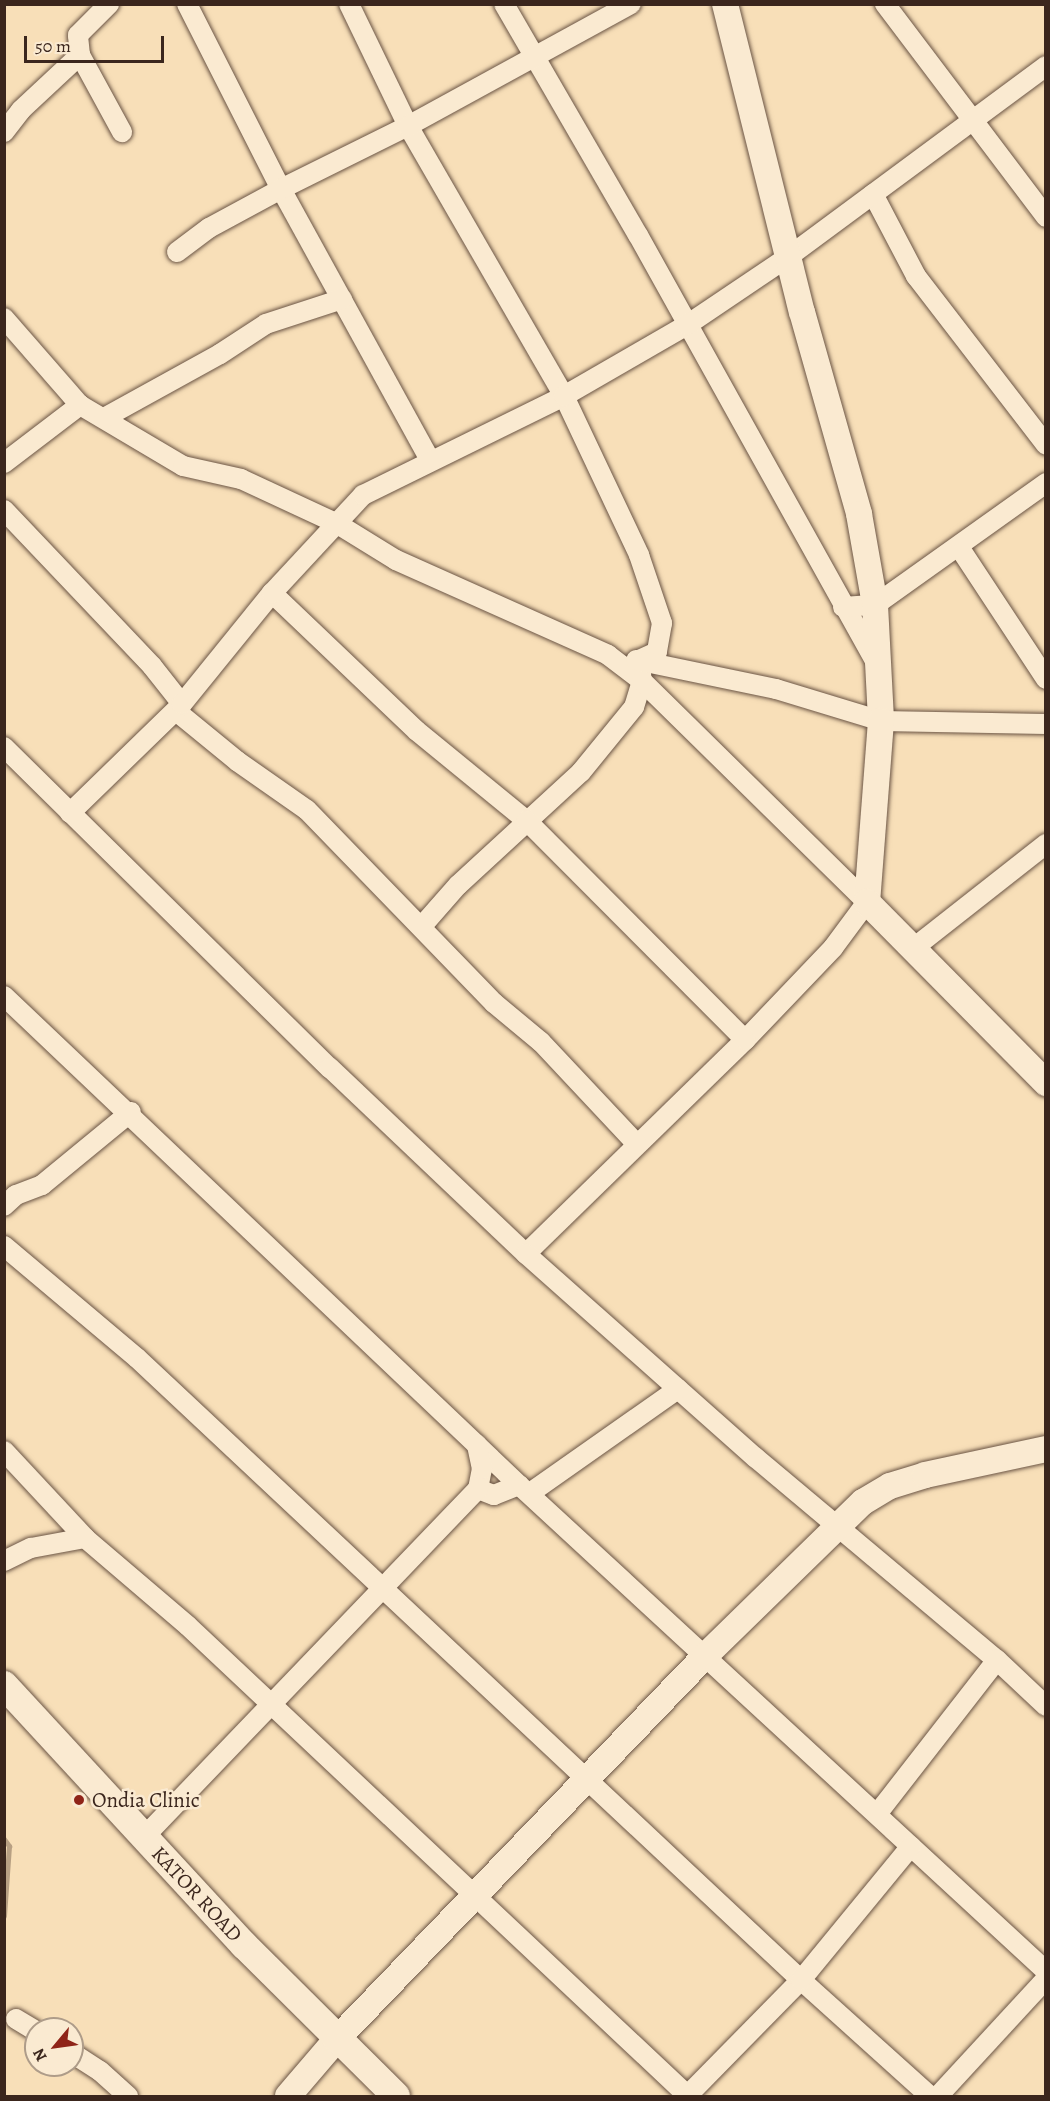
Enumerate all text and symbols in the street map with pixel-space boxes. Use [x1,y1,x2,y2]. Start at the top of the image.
scale bar [27,24,166,62]
text: 50 m [35,34,71,58]
place label: Ondia Clinic [92,1787,200,1813]
marker: Ondia Clinic [70,1791,88,1809]
street label: KATOR ROAD [146,1841,248,1947]
north arrow [24,2017,84,2077]
text: N [28,2044,52,2065]

